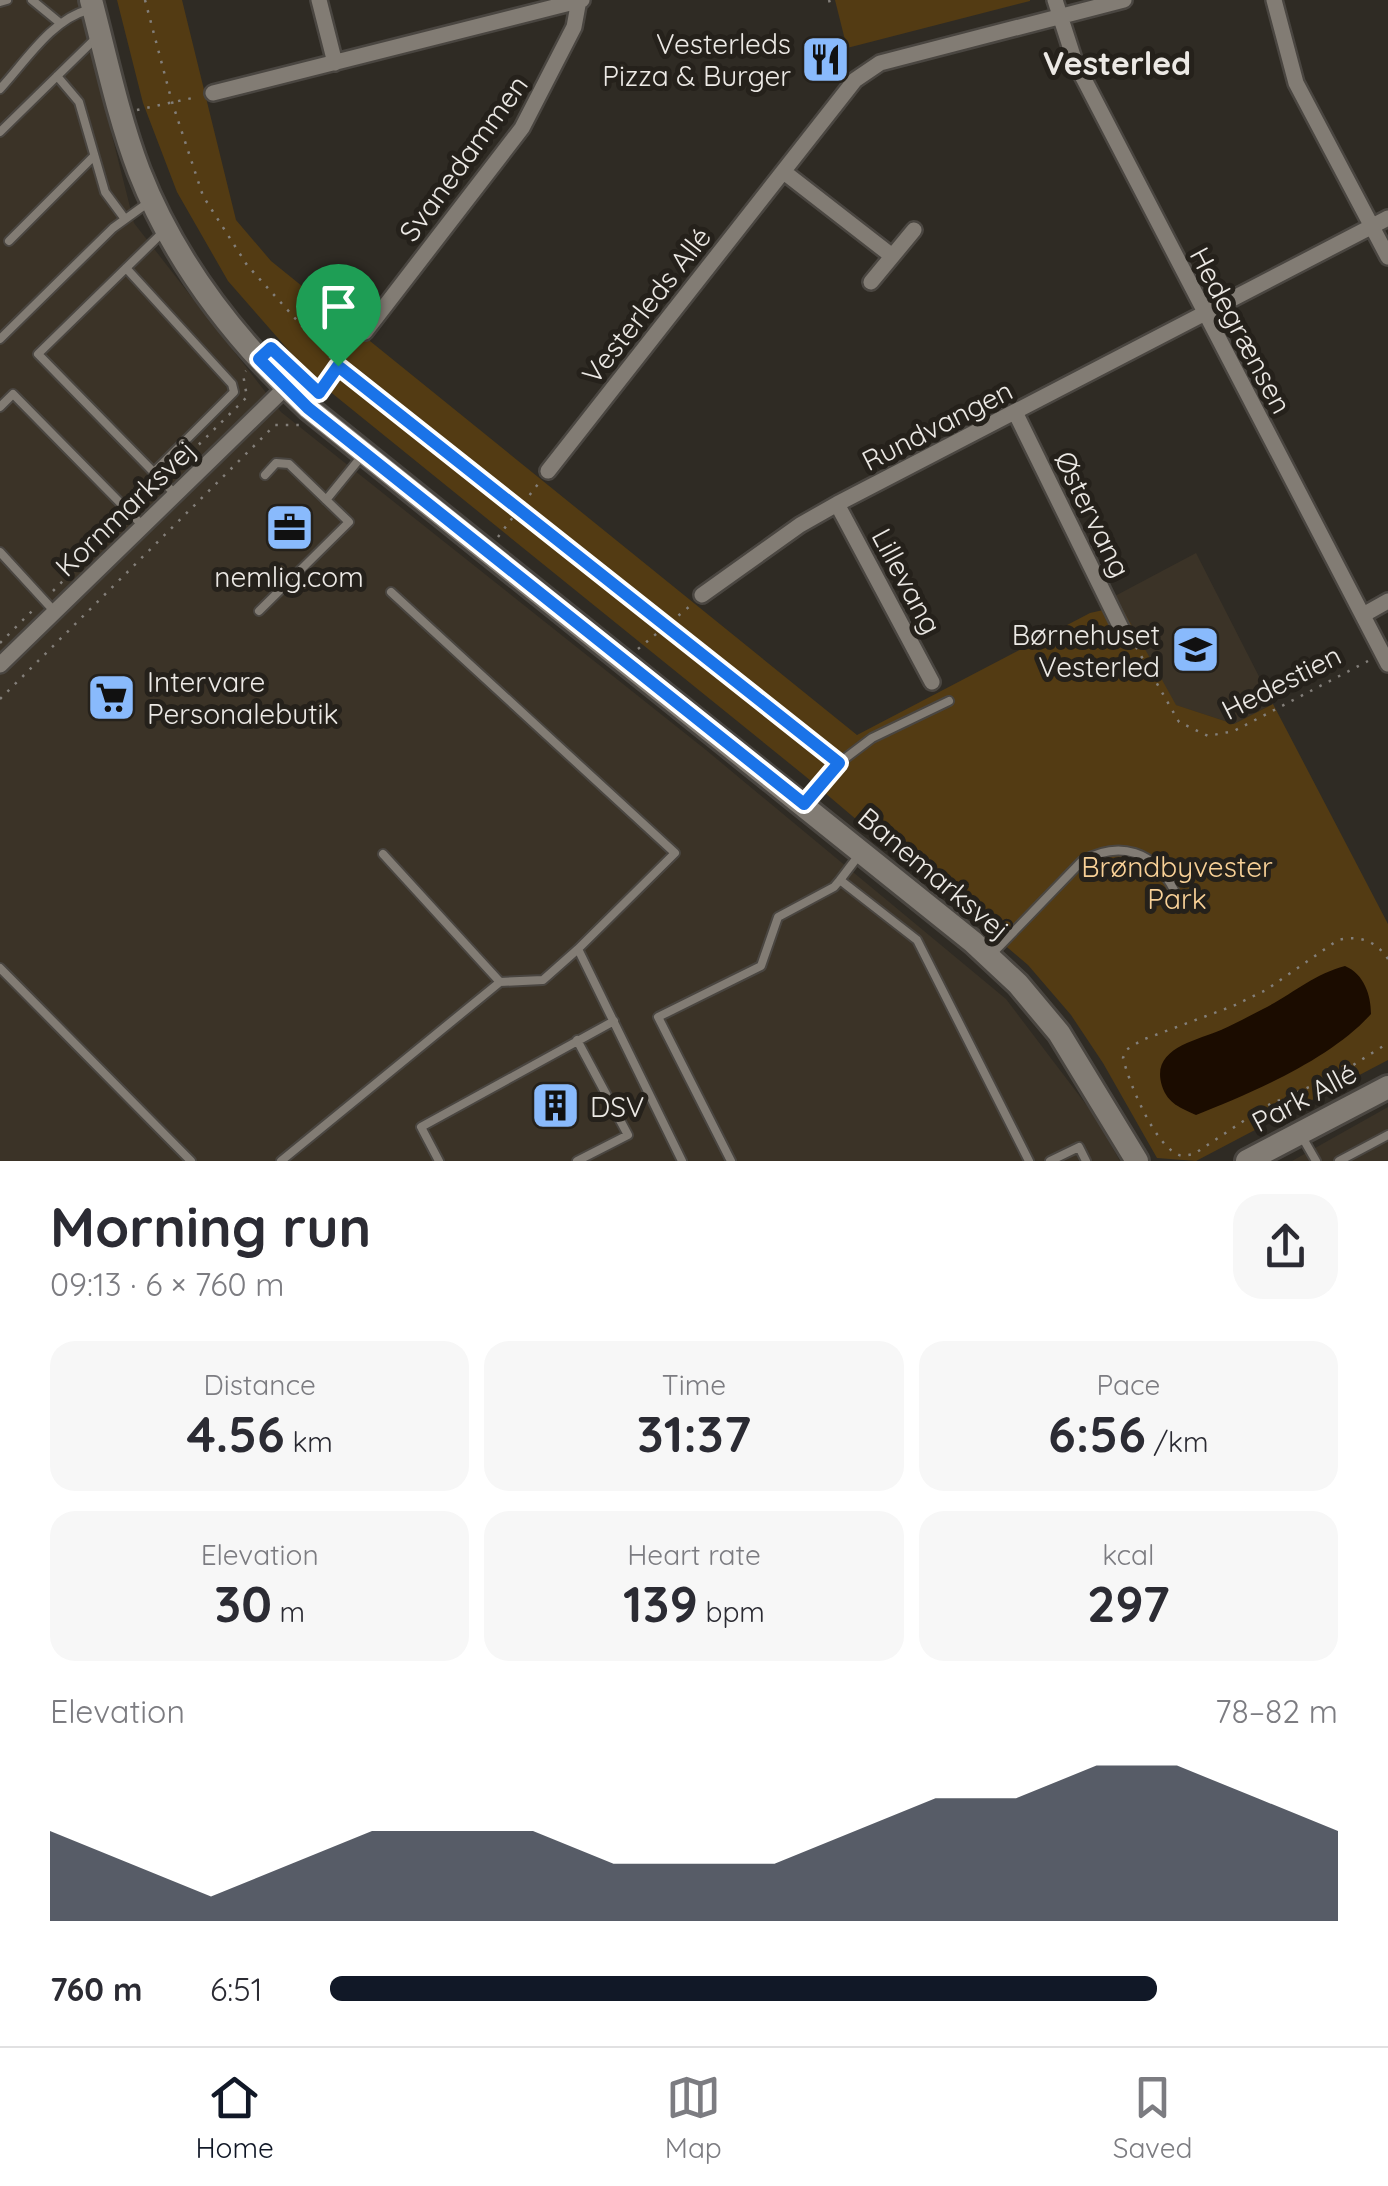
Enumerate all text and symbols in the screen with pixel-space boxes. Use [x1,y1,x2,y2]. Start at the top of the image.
place label: Vesterleds Pizza & Burger [602,26,791,93]
restaurant icon: Vesterleds Pizza & Burger [800,33,852,85]
district label: Vesterled [1043,43,1191,83]
street label: Svanedammen [391,68,535,248]
street label: Vesterleds Allé [574,220,718,390]
street label: Hedegrænsen [1182,241,1300,419]
pin [296,264,381,367]
icon: arrive [311,279,366,334]
street label: Rundvangen [856,372,1018,478]
street label: Kornmarksvej [48,432,202,584]
street label: Østervang [1047,445,1139,583]
office icon: nemlig.com [263,502,315,554]
street label: Lillevang [865,522,949,640]
place label: nemlig.com [214,559,364,594]
place label: Børnehuset Vesterled [1012,617,1160,684]
school or university icon: Børnehuset Vesterled [1169,624,1221,676]
street label: Hedestien [1215,637,1347,727]
place label: Intervare Personalebutik [147,664,339,731]
supermarket icon: Intervare Personalebutik [86,671,138,723]
street label: Banemarksvej [851,800,1017,946]
park label: Brøndbyvester Park [1081,849,1273,916]
street label: Park Allé [1246,1055,1362,1139]
building icon: DSV [529,1080,581,1132]
place label: DSV [590,1089,645,1124]
text: Morning run [50,1192,371,1261]
button: share [1233,1194,1338,1299]
text: 09:13 · 6 × 760 m [50,1264,284,1304]
text: Distance [204,1367,316,1402]
text: Time [662,1367,726,1402]
text: Pace [1096,1367,1160,1402]
text: 4.56 [186,1402,285,1465]
text: 31:37 [637,1402,751,1465]
text: 6:56 [1048,1402,1146,1465]
text: km [285,1424,333,1459]
text: /km [1146,1424,1209,1459]
text: Elevation [201,1537,319,1572]
text: Heart rate [627,1537,761,1572]
text: kcal [1102,1537,1154,1572]
text: 30 [214,1572,272,1635]
text: 139 [623,1572,698,1635]
text: 297 [1087,1572,1170,1635]
text: m [272,1594,305,1629]
text: bpm [698,1594,765,1629]
text: Elevation [50,1691,185,1731]
text: 78–82 m [1215,1691,1338,1731]
text: 760 m [50,1969,142,2009]
text: 6:51 [210,1969,262,2009]
tab: Home [195,2070,274,2165]
tab: Map [665,2070,722,2165]
tab: Saved [1113,2070,1193,2165]

